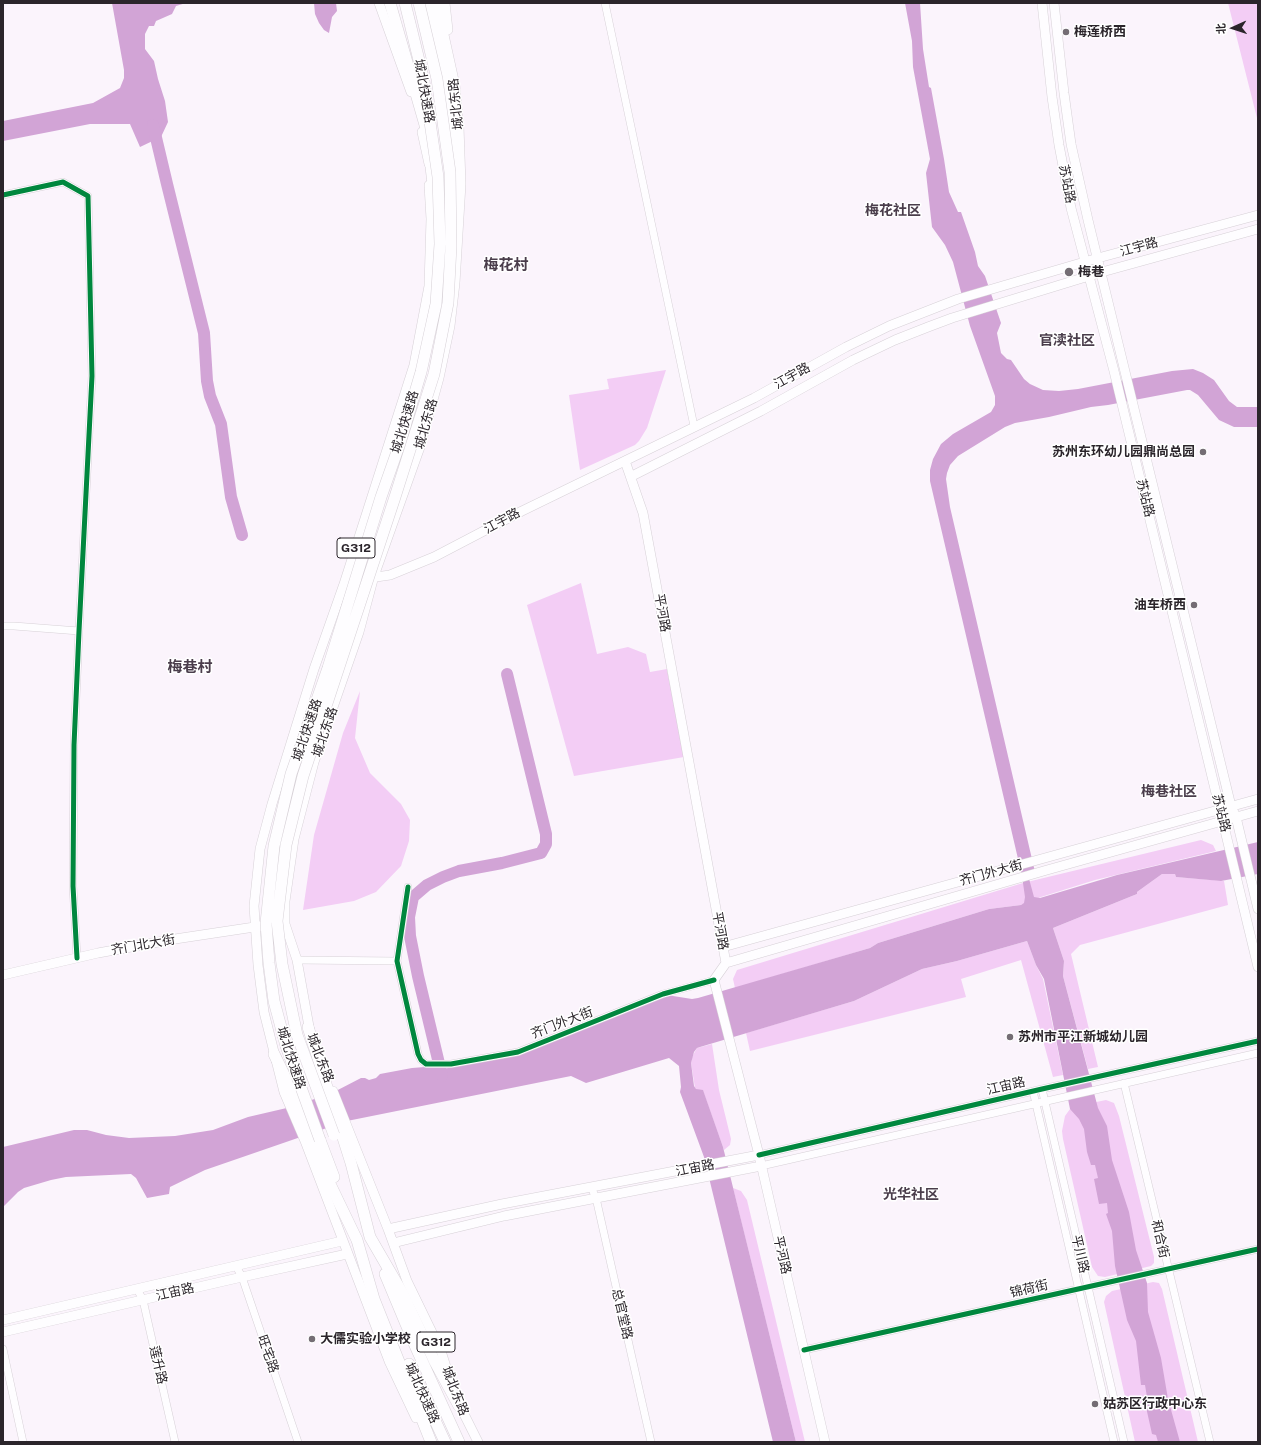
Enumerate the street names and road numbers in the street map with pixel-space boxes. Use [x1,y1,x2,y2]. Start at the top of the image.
street label: 城北快速路 [411,58,437,124]
street label: 城北东路 [446,77,466,131]
street label: 苏站路 [1056,163,1078,205]
street label: 江宇路 [1118,234,1160,260]
street label: 江宇路 [771,360,813,392]
street label: 城北快速路 [388,389,422,455]
street label: 城北东路 [411,397,441,451]
street label: 苏站路 [1133,477,1157,519]
street label: 江宇路 [481,505,523,537]
road number: G312 [337,538,375,558]
street label: 平河路 [651,592,673,634]
street label: 城北快速路 [289,697,325,763]
street label: 城北东路 [309,705,341,759]
street label: 苏站路 [1209,792,1233,834]
street label: 齐门外大街 [958,857,1024,889]
street label: 平河路 [709,910,731,952]
street label: 齐门北大街 [110,932,176,958]
street label: 齐门外大街 [529,1004,595,1042]
street label: 城北快速路 [274,1025,308,1091]
street label: 城北东路 [303,1031,337,1085]
street label: 江宙路 [985,1074,1027,1098]
street label: 江宙路 [674,1157,716,1179]
street label: 和合街 [1148,1218,1172,1260]
street label: 平川路 [1068,1233,1092,1275]
street label: 平河路 [770,1234,794,1276]
street label: 锦荷街 [1008,1277,1050,1301]
street label: 江宙路 [154,1280,196,1304]
street label: 总官堂路 [609,1287,635,1341]
road number: G312 [417,1332,455,1352]
street label: 旺宅路 [254,1333,282,1375]
street label: 莲升路 [146,1344,170,1386]
street label: 城北快速路 [402,1360,442,1426]
street label: 城北东路 [438,1364,472,1418]

